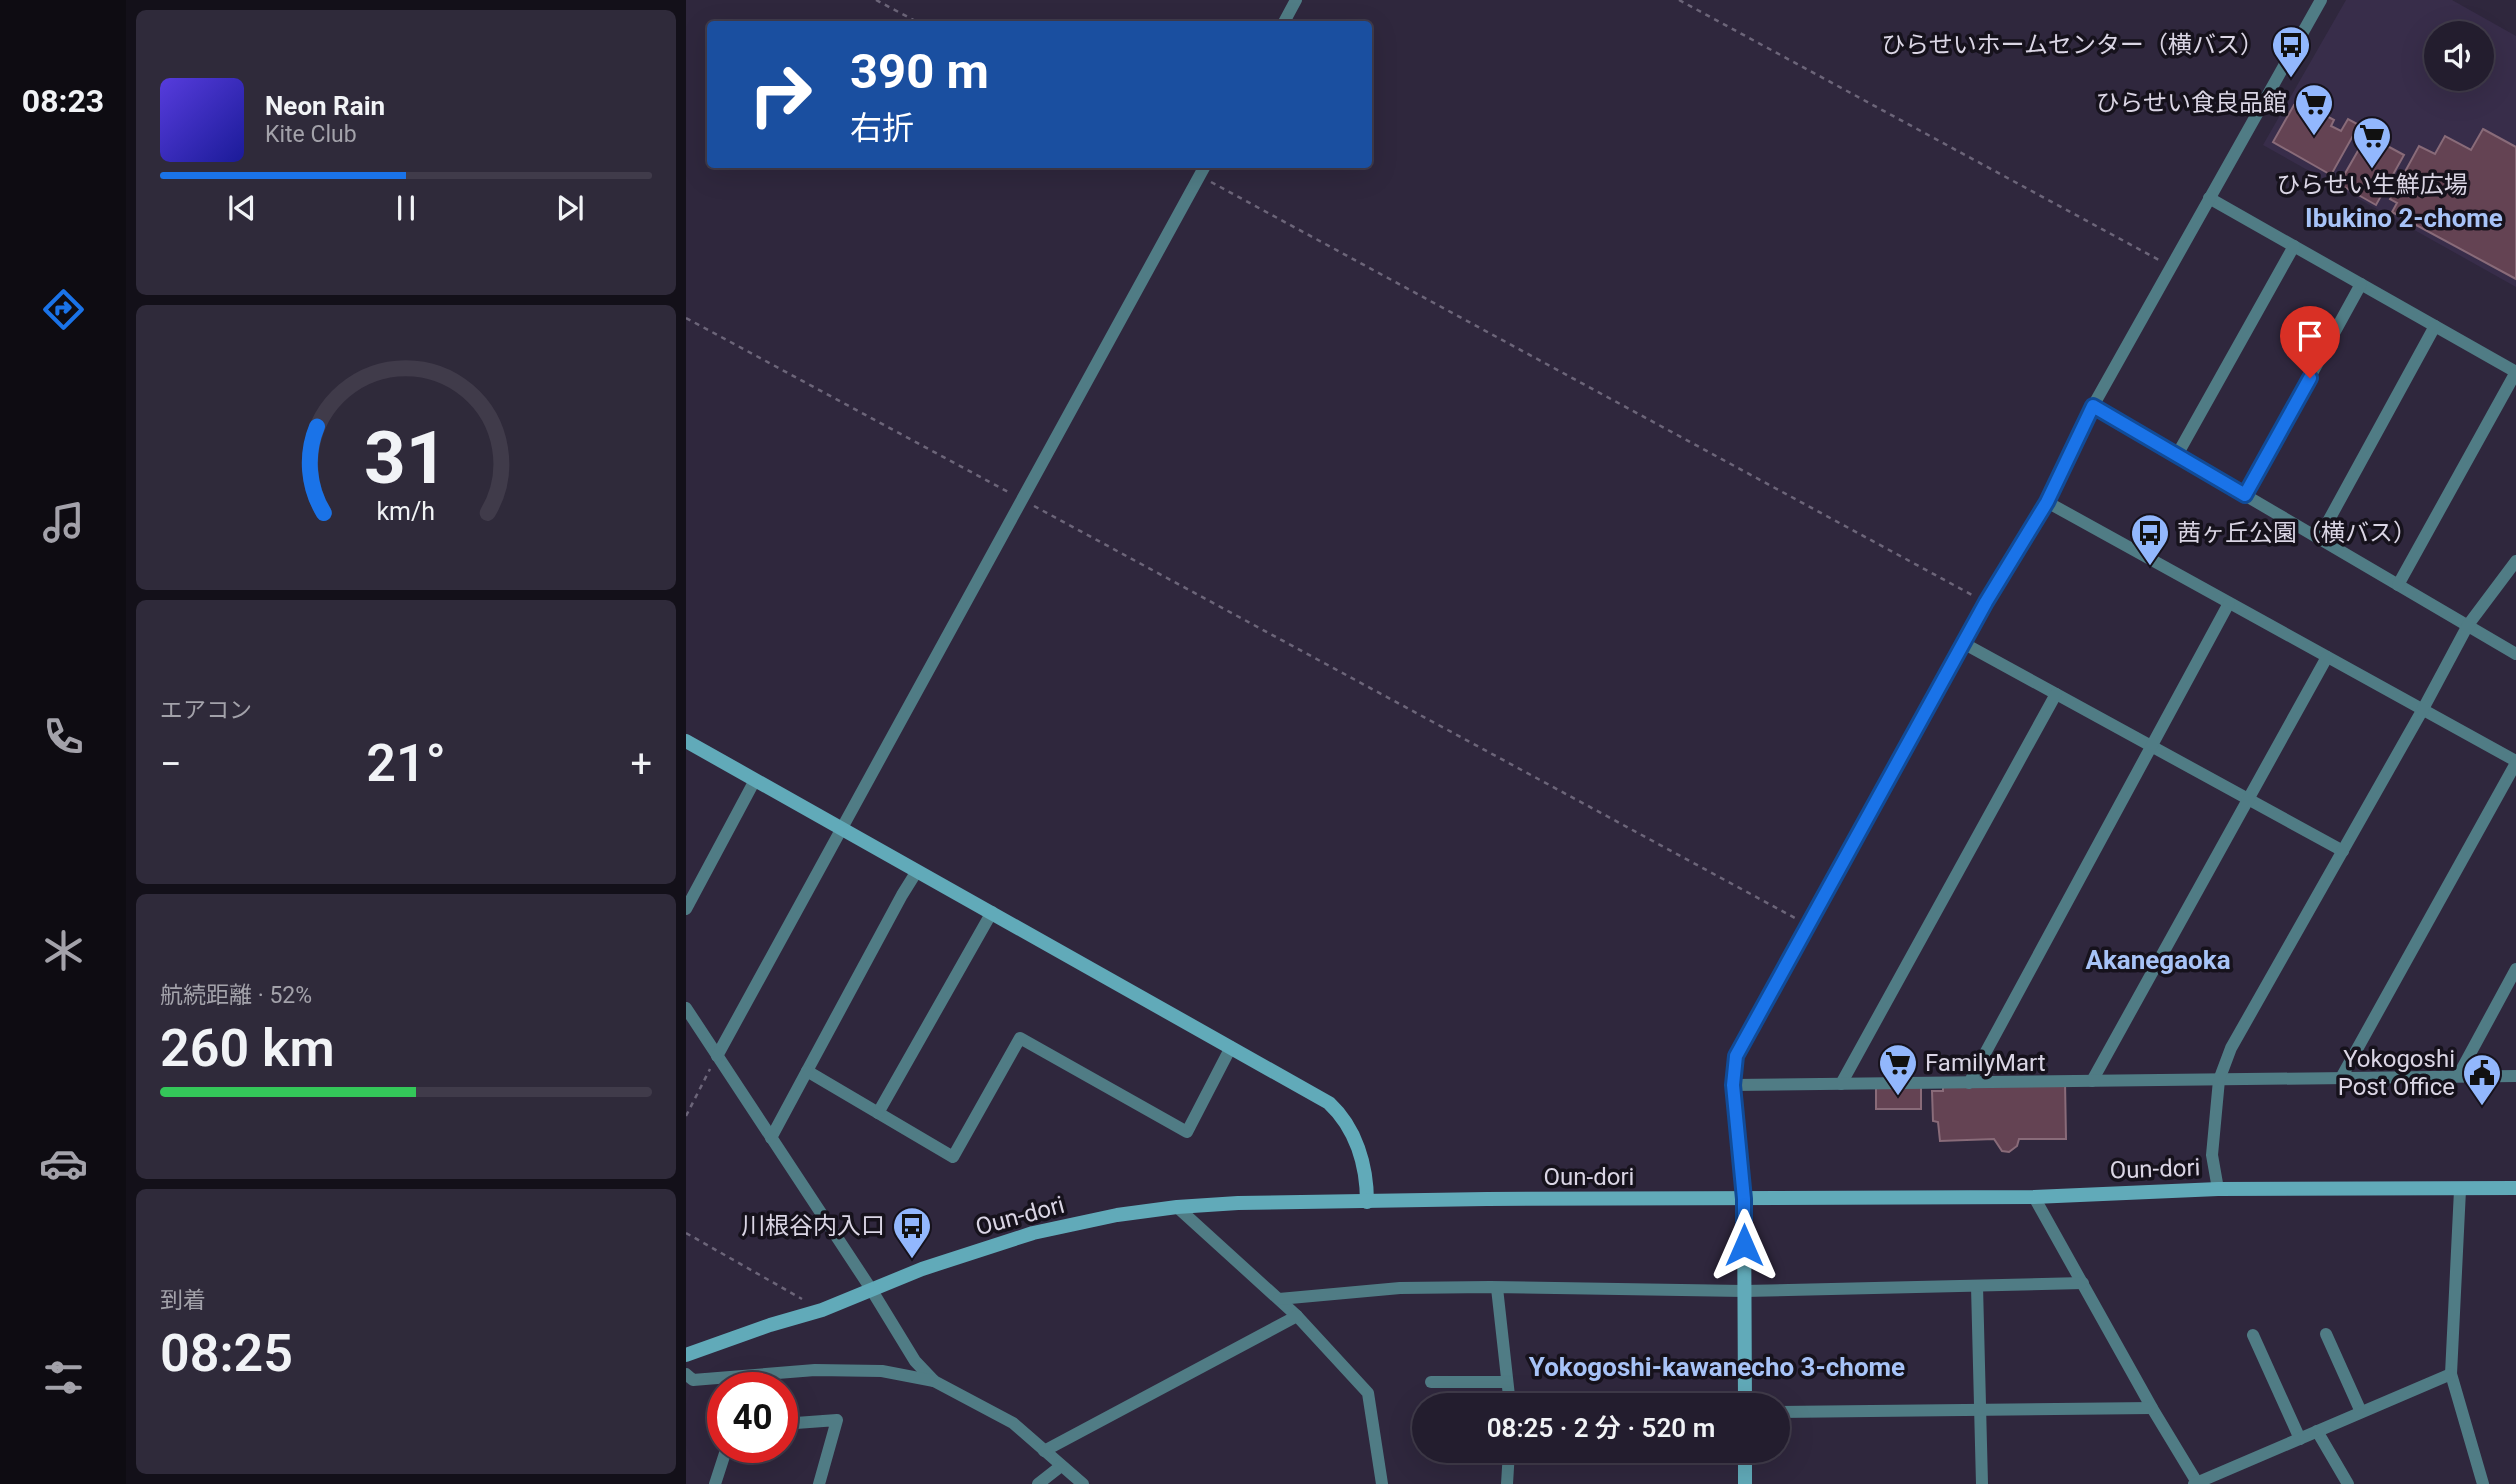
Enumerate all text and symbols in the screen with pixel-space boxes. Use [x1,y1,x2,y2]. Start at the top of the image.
map controls [2424,21,2494,91]
button: sound [2424,21,2494,91]
bus stop icon: ひらせいホームセンター（横バス） [2270,24,2312,79]
place label: ひらせいホームセンター（横バス） [1881,31,2264,59]
text: 390 m [850,43,989,100]
icon: right [735,49,826,140]
text: 08:23 [22,82,104,120]
supermarket icon: ひらせい食良品館 [2293,82,2335,137]
place label: ひらせい食良品館 [2095,89,2287,117]
text: Neon Rain [265,91,385,121]
text: 右折 [850,109,914,147]
supermarket icon: ひらせい生鮮広場 [2351,115,2393,170]
text: Kite Club [265,121,357,148]
place label: ひらせい生鮮広場 [2276,171,2468,199]
icon: previous [223,189,261,227]
icon: pause [387,189,425,227]
icon: next [551,189,589,227]
district label: Ibukino 2-chome [2305,203,2503,233]
icon: directions [39,285,88,334]
pin [2280,306,2340,378]
icon: arrive [2291,317,2329,355]
text: 31 [364,416,448,502]
text: km/h [377,497,435,526]
icon: music [39,498,88,547]
bus stop icon: 茜ヶ丘公園（横バス） [2129,512,2171,567]
place label: 茜ヶ丘公園（横バス） [2177,519,2417,547]
text: エアコン [160,697,252,724]
icon: phone [39,712,88,761]
text: 21° [366,733,446,794]
text: − [160,742,182,786]
text: + [630,742,652,786]
icon: climate [39,926,88,975]
district label: Akanegaoka [2085,945,2231,975]
text: 航続距離 · 52% [160,982,312,1009]
text: 260 km [160,1018,335,1079]
supermarket icon: FamilyMart [1877,1042,1919,1097]
place label: Yokogoshi Post Office [2338,1045,2455,1101]
place label: FamilyMart [1925,1049,2046,1077]
public building icon: Yokogoshi Post Office [2461,1052,2503,1107]
icon: car [39,1139,88,1188]
street label: Oun-dori [2109,1153,2201,1185]
street label: Oun-dori [1544,1163,1634,1191]
street label: Oun-dori [973,1191,1067,1241]
bus stop icon: 川根谷内入口 [891,1205,933,1260]
position arrow [1707,1208,1781,1282]
place label: 川根谷内入口 [741,1212,885,1240]
text: 到着 [160,1287,206,1314]
text: 08:25 [160,1323,293,1384]
district label: Yokogoshi-kawanecho 3-chome [1529,1352,1905,1382]
icon: filters [39,1353,88,1402]
speed limit sign: 40 [707,1372,798,1463]
text: 08:25 · 2 分 · 520 m [1487,1413,1715,1443]

